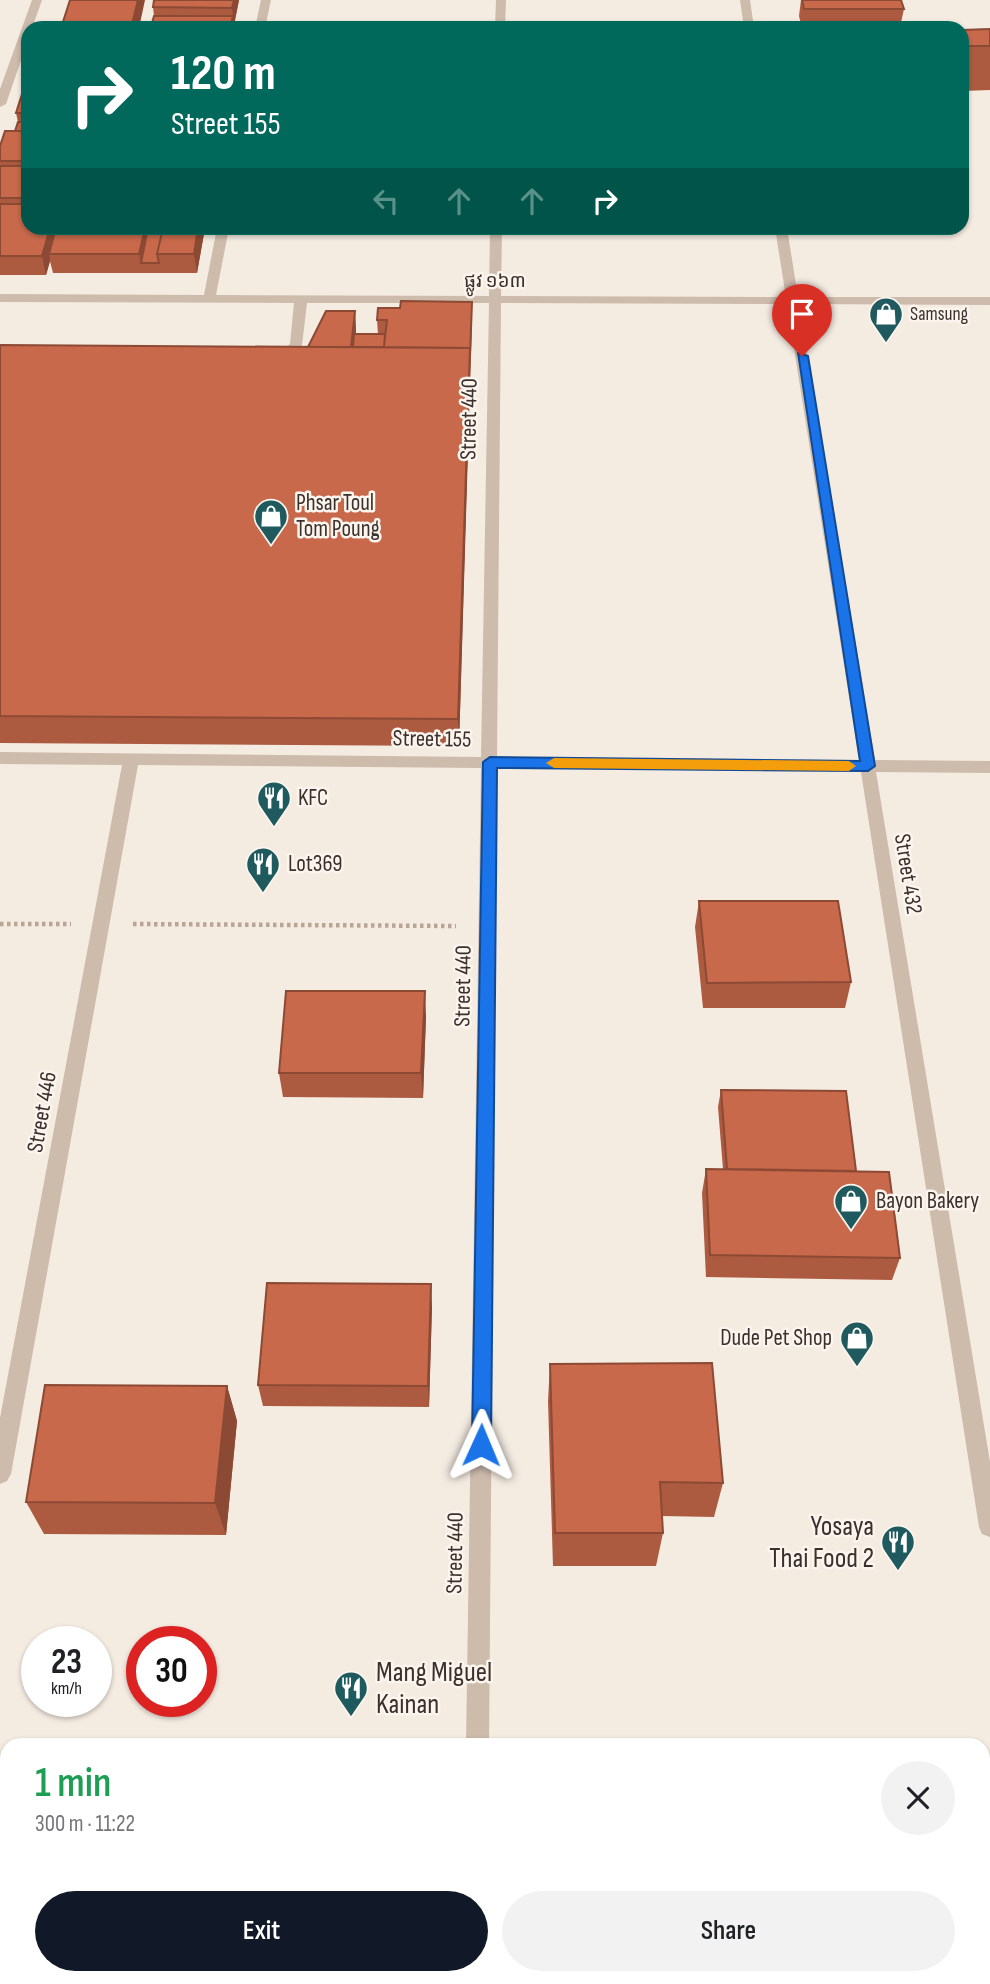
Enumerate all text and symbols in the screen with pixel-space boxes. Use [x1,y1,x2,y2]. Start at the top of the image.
text: 120 m [171,45,276,104]
icon: right [56,49,147,140]
text: Street 155 [171,105,280,144]
icon: left [367,182,405,220]
icon: ahead [440,182,478,220]
icon: ahead [513,182,551,220]
icon: right [586,182,624,220]
street label: ផ្លូវ ១៦៣ [464,270,526,297]
pin [772,284,832,356]
icon: arrive [783,295,821,333]
shop icon: Samsung [867,295,905,344]
place label: Samsung [910,303,969,326]
street label: Street 440 [454,378,484,460]
place label: Phsar Toul Tom Poung [296,489,380,543]
shop icon: Phsar Toul Tom Poung [252,497,290,546]
street label: Street 155 [392,724,472,754]
restaurant icon: KFC [255,779,293,828]
place label: KFC [298,784,328,812]
street label: Street 432 [888,832,928,916]
restaurant icon: Lot369 [244,845,282,894]
place label: Lot369 [288,850,343,878]
street label: Street 440 [448,945,478,1027]
street label: Street 446 [21,1069,63,1155]
shop icon: Bayon Bakery [832,1182,870,1231]
place label: Bayon Bakery [876,1187,979,1215]
shop icon: Dude Pet Shop [838,1319,876,1368]
place label: Dude Pet Shop [720,1324,832,1352]
position arrow [444,1408,518,1482]
place label: Yosaya Thai Food 2 [769,1510,874,1575]
street label: Street 440 [440,1512,470,1594]
restaurant icon: Yosaya Thai Food 2 [879,1523,917,1572]
speed limit sign: 30 [126,1626,217,1717]
text: 23 [51,1641,82,1684]
place label: Mang Miguel Kainan [376,1656,492,1721]
restaurant icon: Mang Miguel Kainan [332,1669,370,1718]
text: km/h [51,1678,82,1699]
text: 1 min [35,1758,111,1809]
button: close [881,1761,955,1835]
text: 300 m · 11:22 [35,1810,135,1838]
button: Exit [35,1891,488,1971]
button: Share [502,1891,955,1971]

